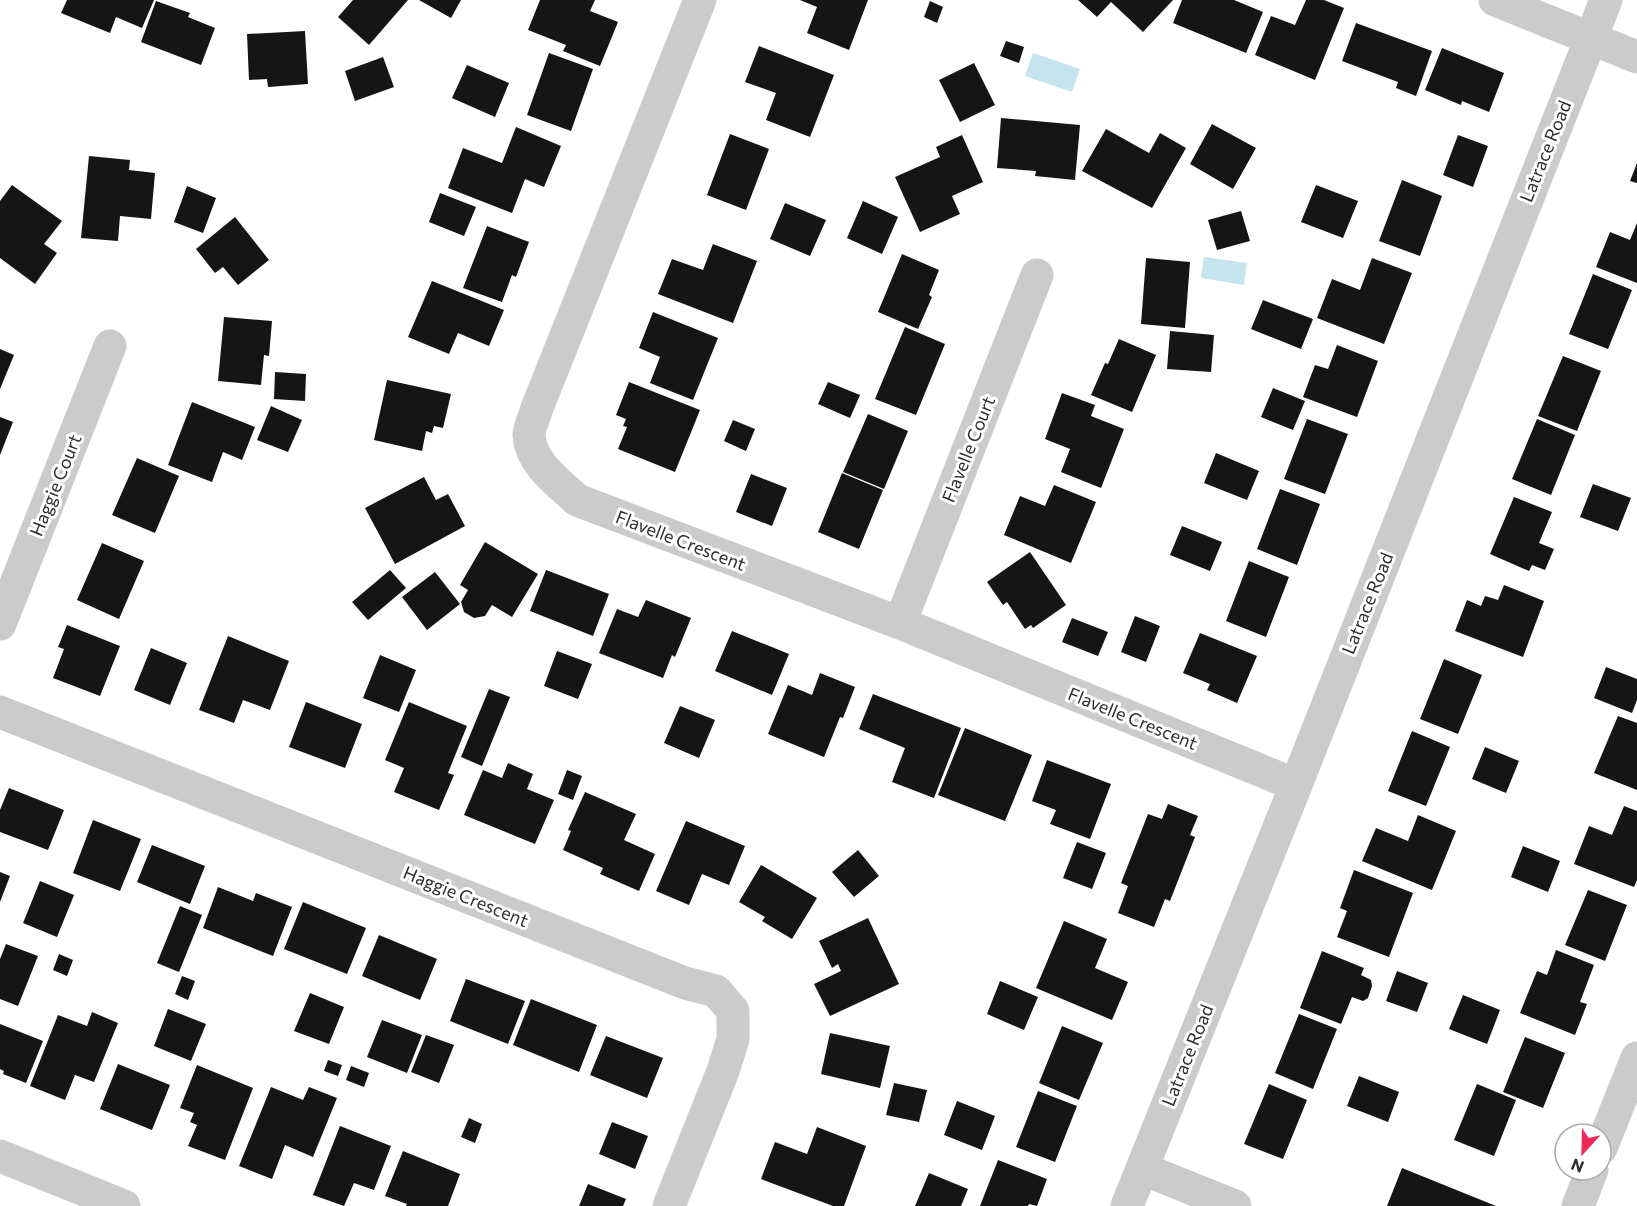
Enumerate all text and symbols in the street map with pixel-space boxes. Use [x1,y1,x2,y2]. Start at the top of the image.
street label: Latrace Road [1515,97,1575,205]
street label: Flavelle Court [937,393,999,505]
street label: Haggie Court [25,431,85,539]
street label: Flavelle Crescent [613,505,749,575]
street label: Latrace Road [1337,549,1397,657]
street label: Flavelle Crescent [1065,682,1201,754]
street label: Haggie Crescent [400,861,532,931]
street label: Latrace Road [1157,1001,1217,1109]
north arrow [1553,1122,1613,1182]
text: N [1568,1155,1586,1177]

